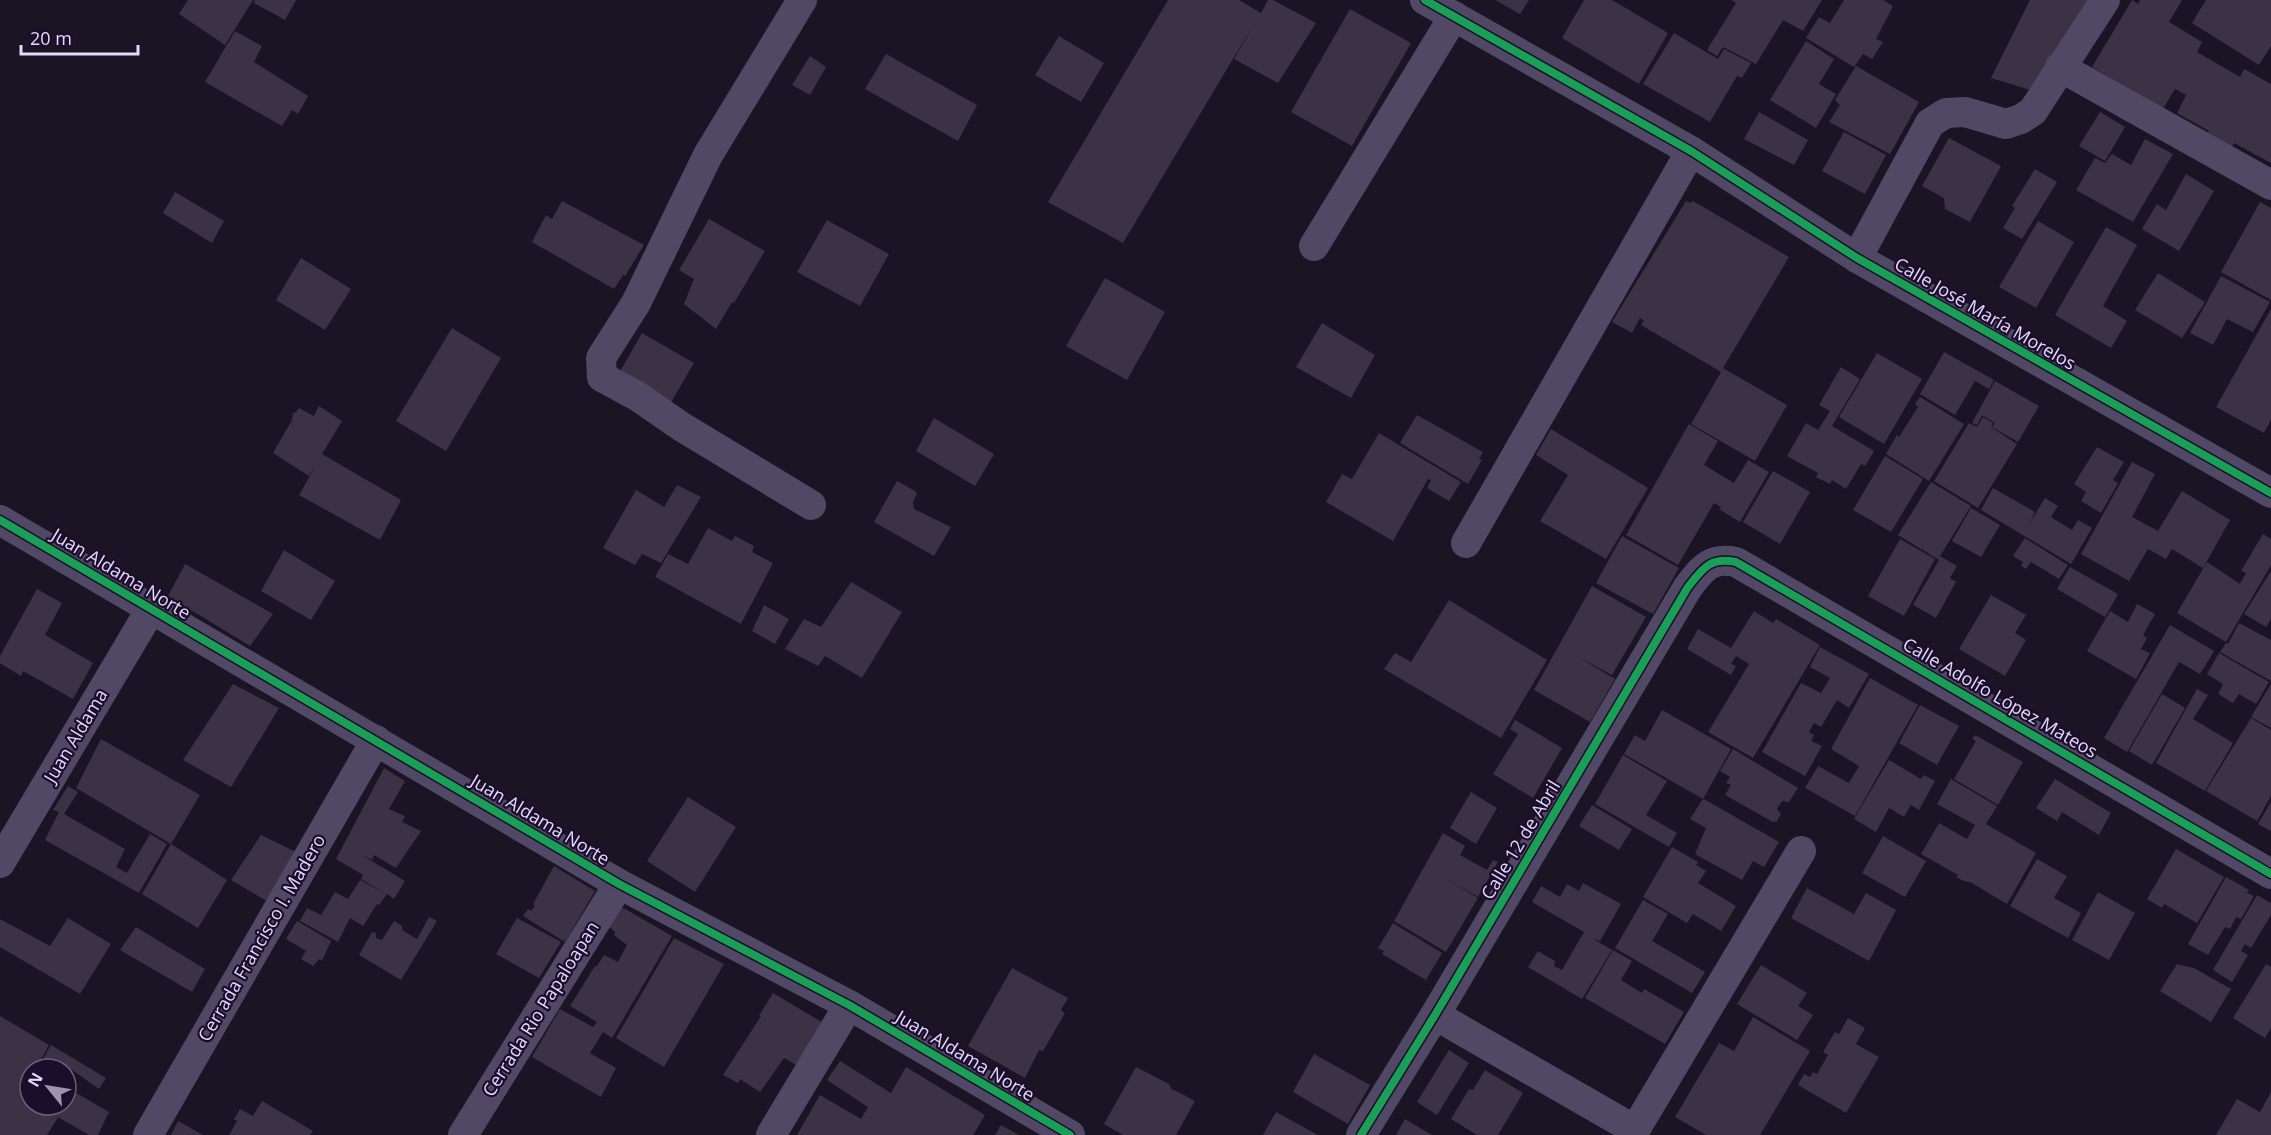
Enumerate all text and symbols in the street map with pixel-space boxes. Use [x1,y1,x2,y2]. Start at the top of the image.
scale bar [21,18,138,56]
text: 20 m [30,26,72,50]
street label: Calle José María Morelos [1891,251,2080,375]
street label: Juan Aldama Norte [46,521,195,624]
street label: Calle Adolfo López Mateos [1899,631,2102,763]
street label: Juan Aldama [37,684,113,788]
street label: Juan Aldama Norte [465,767,614,870]
street label: Calle 12 de Abril [1475,775,1565,904]
street label: Cerrada Francisco I. Madero [192,830,330,1045]
street label: Cerrada Rio Papaloapan [476,916,604,1101]
street label: Juan Aldama Norte [890,1003,1039,1106]
north arrow [18,1057,78,1117]
text: N [22,1068,48,1091]

